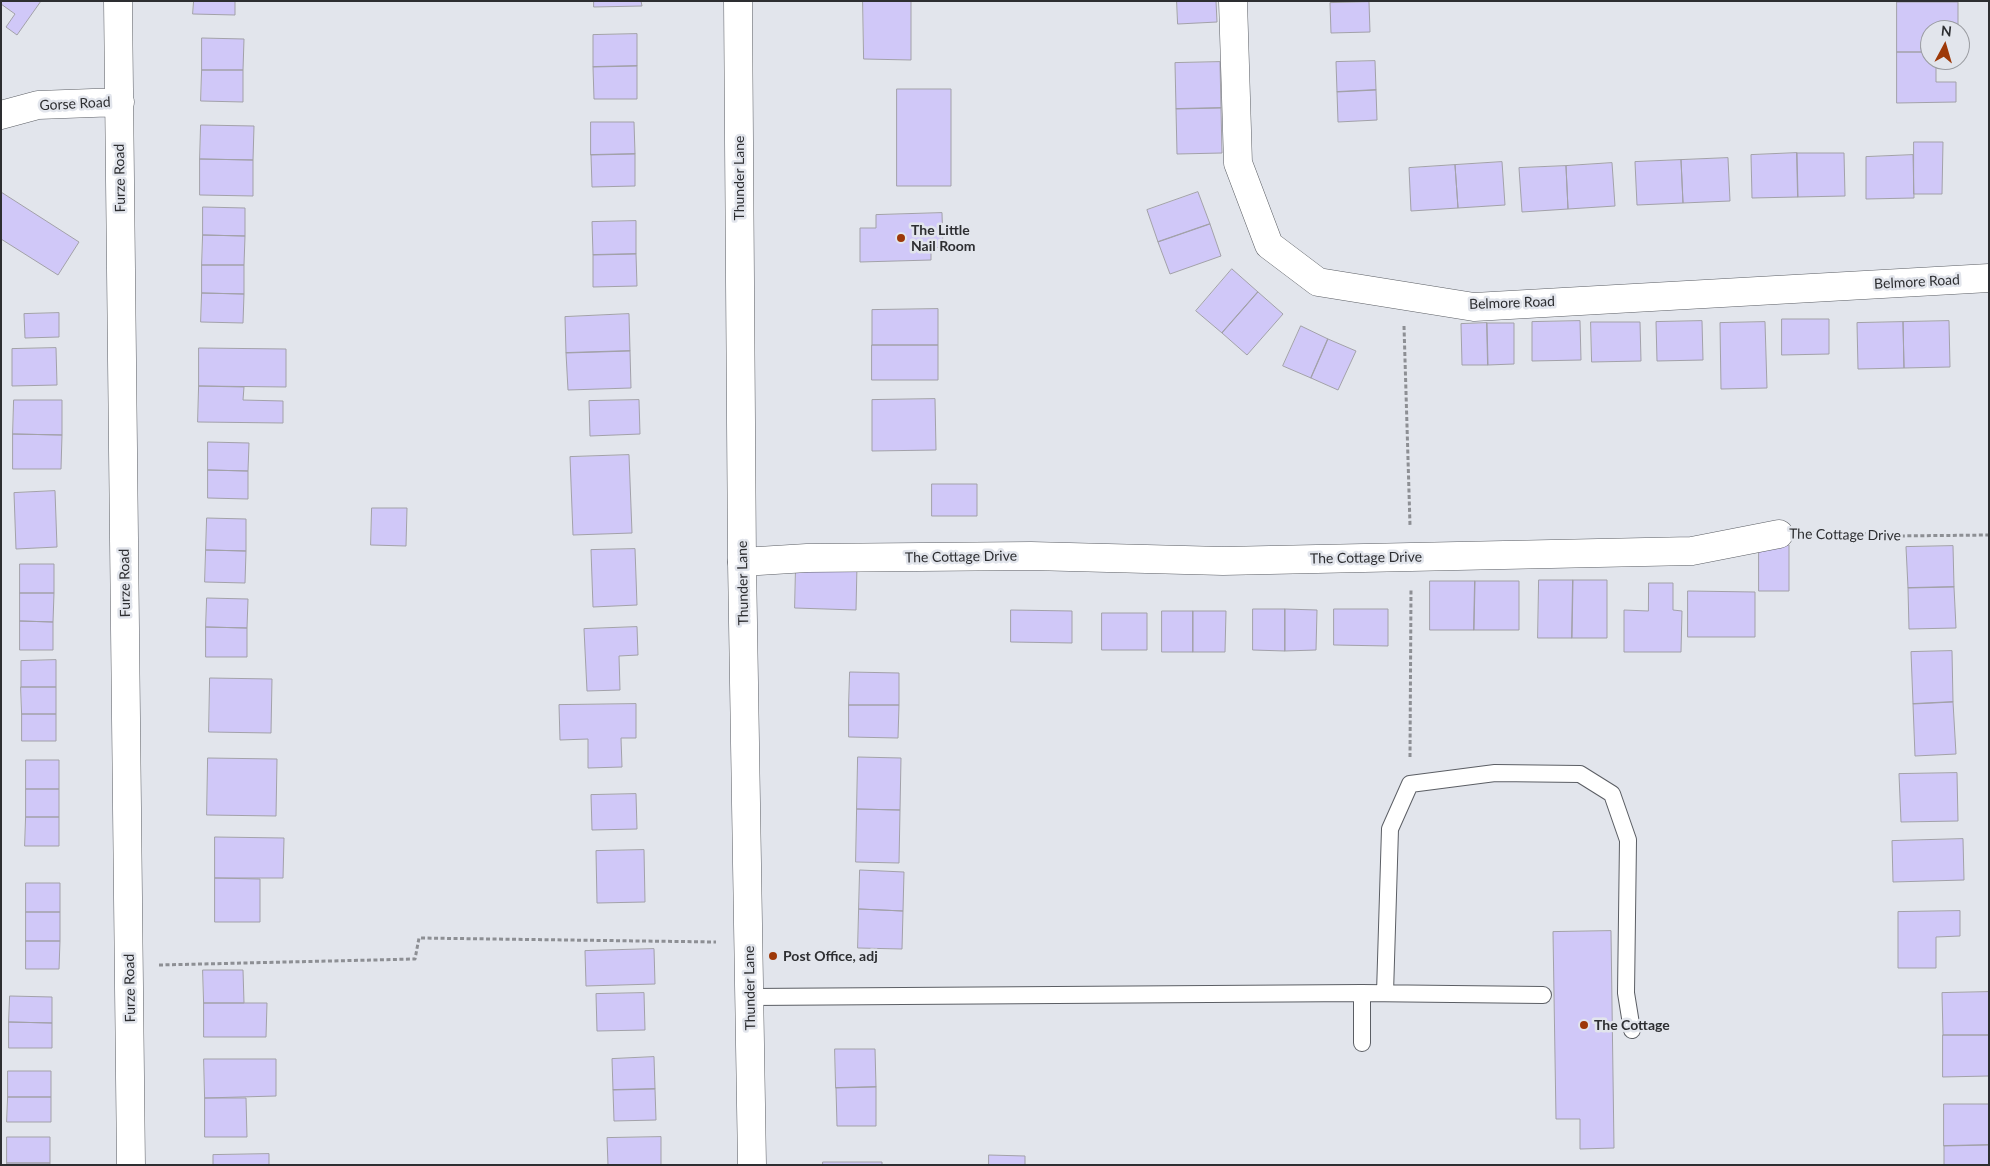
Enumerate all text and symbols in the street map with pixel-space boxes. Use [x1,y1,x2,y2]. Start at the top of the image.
north arrow [1920,20,1970,70]
text: N [1940,22,1953,40]
street label: Gorse Road [39,94,111,114]
street label: Thunder Lane [731,136,747,220]
street label: Furze Road [111,144,129,212]
place label: The Little Nail Room [911,222,975,254]
marker: The Little Nail Room [895,232,907,244]
street label: Belmore Road [1874,271,1960,293]
street label: Belmore Road [1469,293,1555,313]
street label: The Cottage Drive [1789,526,1901,544]
street label: Thunder Lane [734,540,752,626]
street label: The Cottage Drive [905,548,1017,566]
street label: Furze Road [116,549,134,617]
street label: The Cottage Drive [1310,549,1422,567]
street label: Thunder Lane [741,945,759,1031]
place label: Post Office, adj [783,948,878,964]
marker: Post Office, adj [767,950,779,962]
street label: Furze Road [121,954,139,1022]
place label: The Cottage [1594,1017,1670,1033]
marker: The Cottage [1578,1019,1590,1031]

